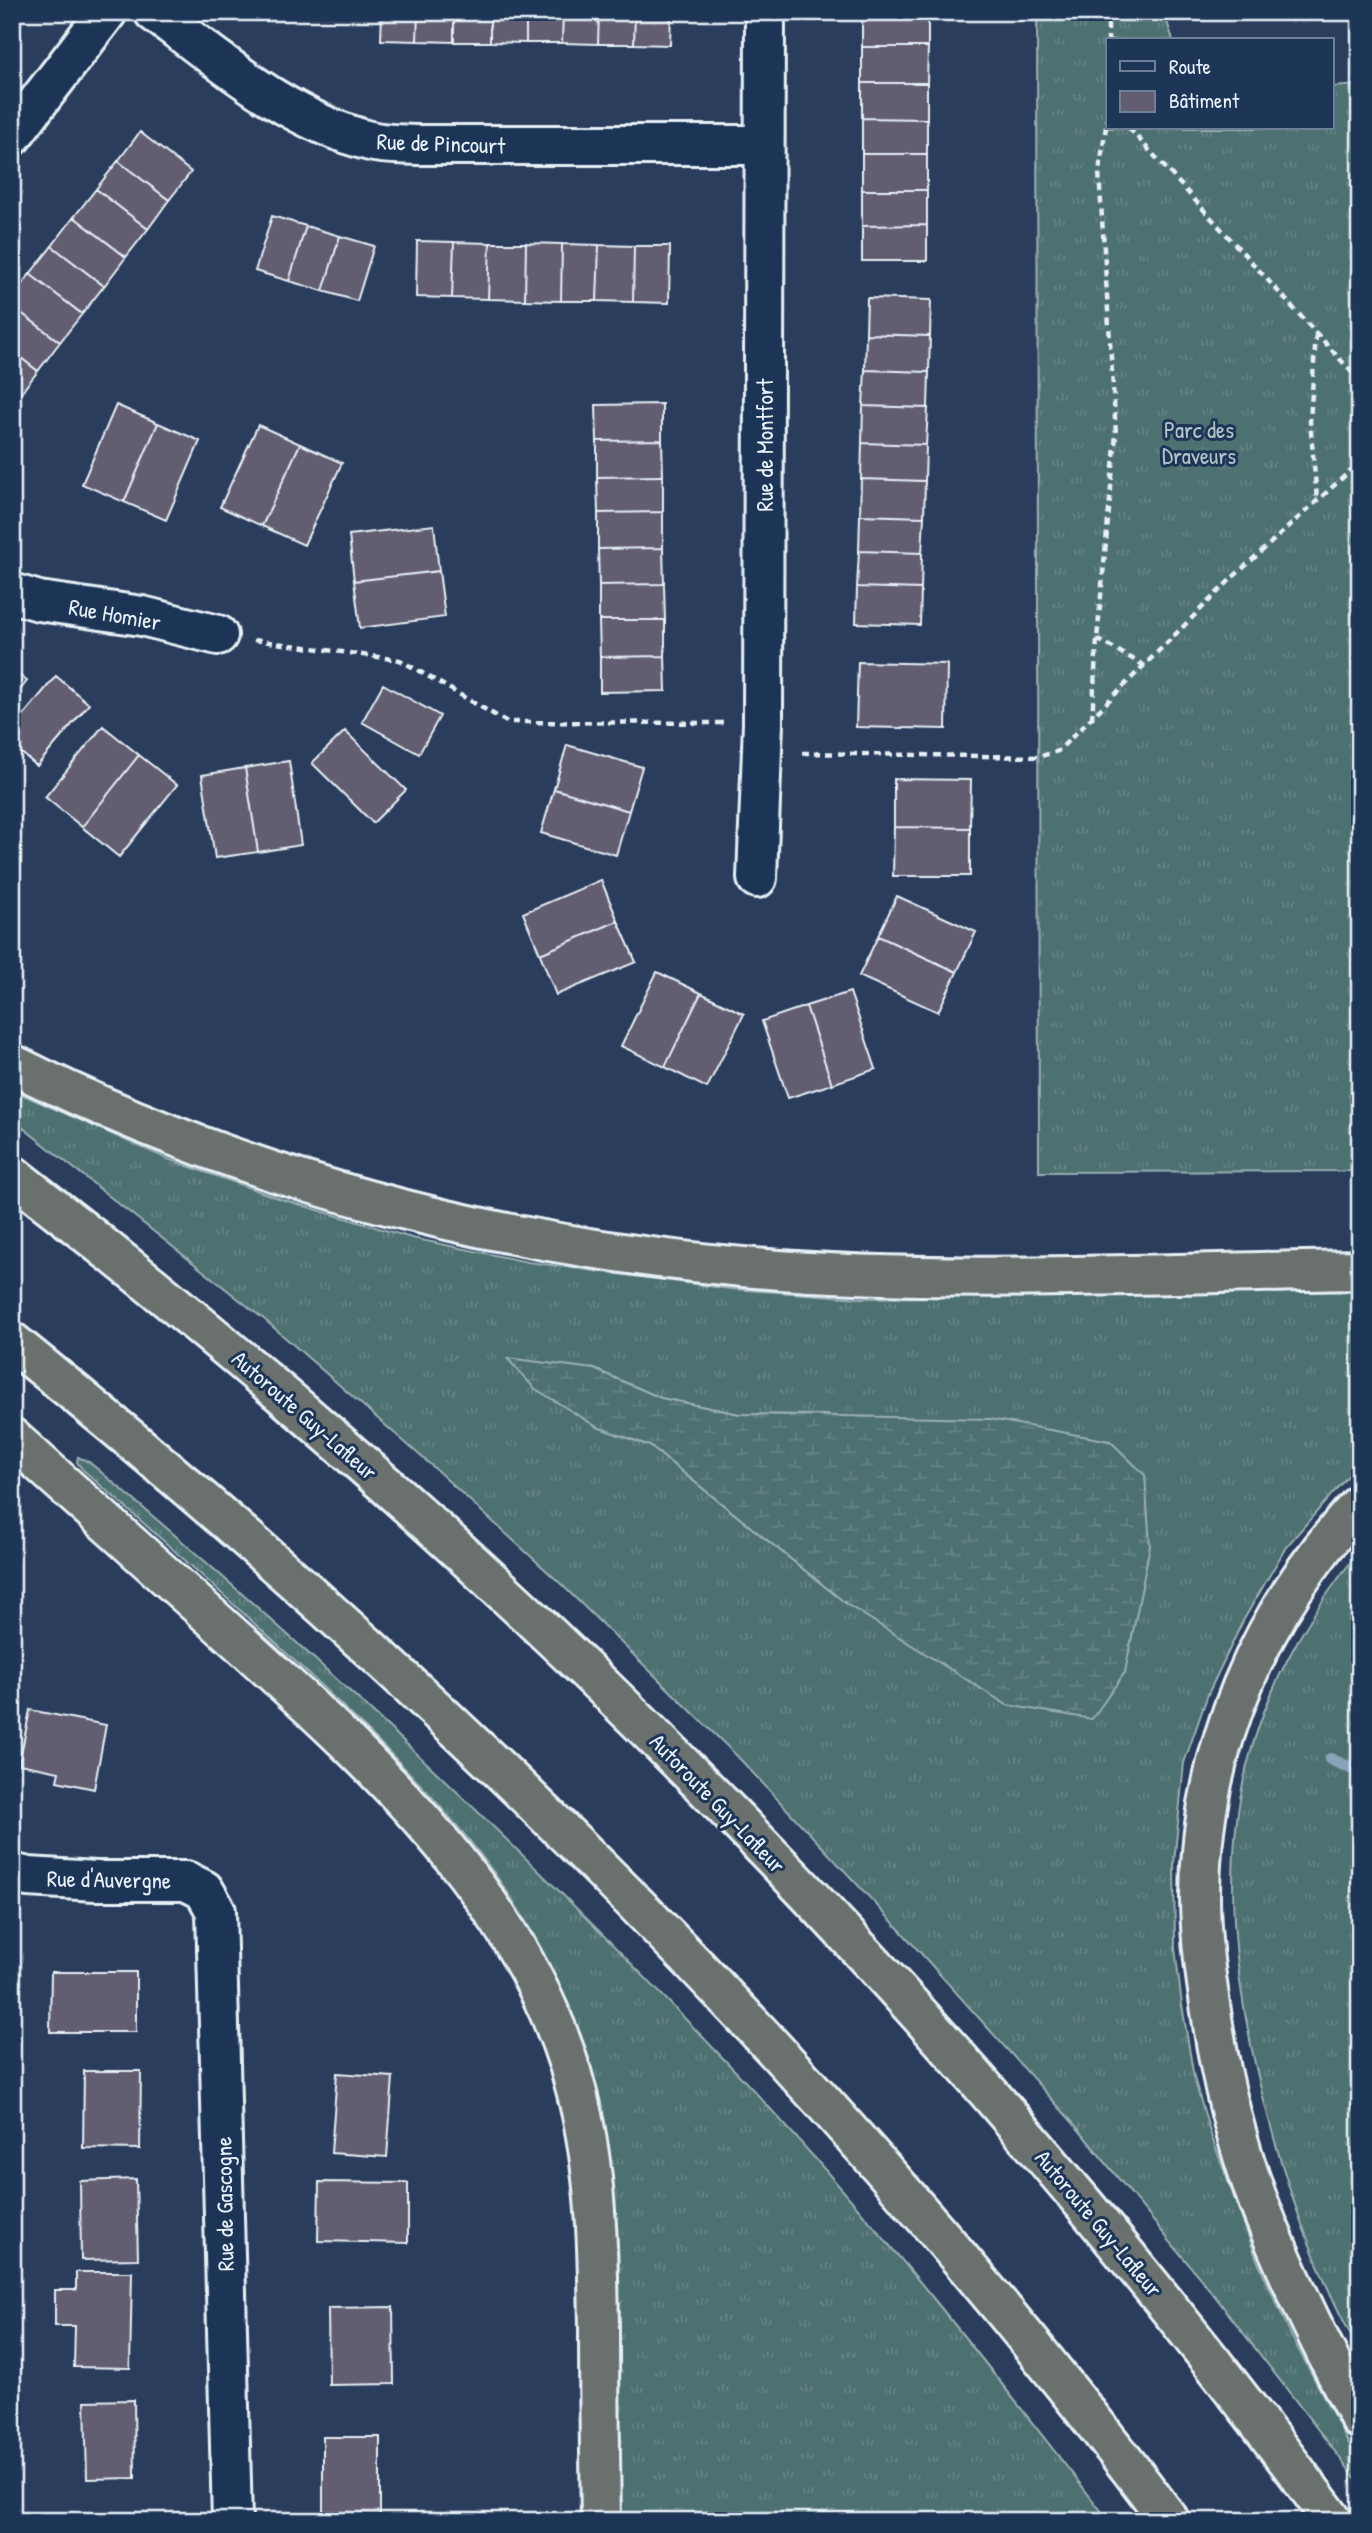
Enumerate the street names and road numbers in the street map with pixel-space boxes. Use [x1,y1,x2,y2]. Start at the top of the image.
street label: Rue de Pincourt [376,125,507,161]
street label: Rue de Montfort [749,377,780,512]
street label: Rue Homier [67,591,164,637]
street label: Autoroute Guy-Lafleur [226,1343,384,1487]
street label: Autoroute Guy-Lafleur [643,1726,793,1880]
street label: Rue d'Auvergne [47,1862,171,1896]
street label: Rue de Gascogne [207,2137,241,2271]
street label: Autoroute Guy-Lafleur [1028,2143,1170,2303]

